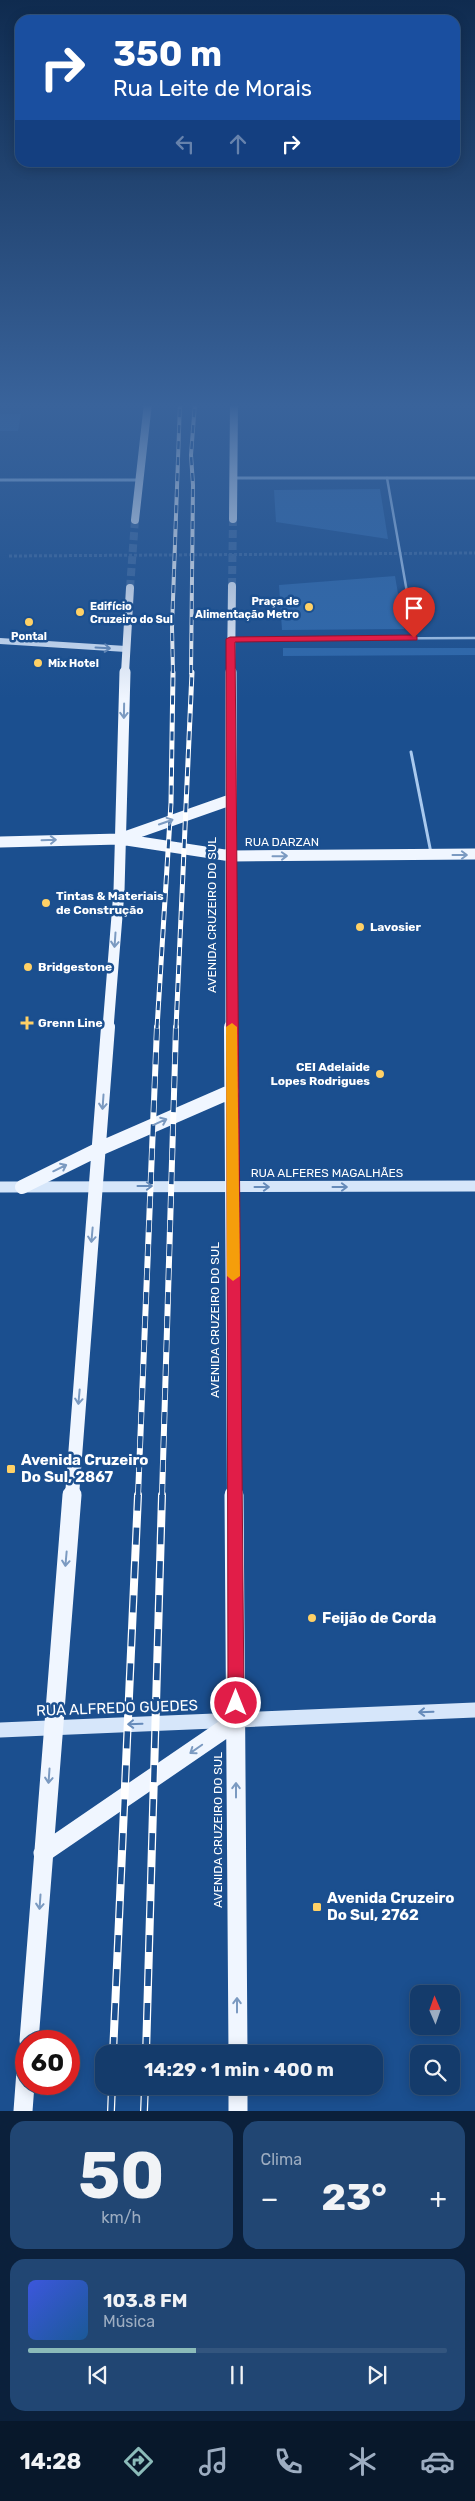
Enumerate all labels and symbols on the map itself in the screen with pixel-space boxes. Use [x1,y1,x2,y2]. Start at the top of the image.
pin [393,587,435,638]
place label: Praça de Alimentação Metro [195,595,299,621]
place label: Edifício Cruzeiro do Sul [90,600,173,626]
marker: Praça de Alimentação Metro [303,601,315,613]
marker: Edifício Cruzeiro do Sul [74,606,86,618]
marker: Pontal [23,616,35,628]
place label: Pontal [11,630,47,643]
one-way arrow [95,644,111,653]
marker: Mix Hotel [32,657,44,669]
place label: Mix Hotel [48,657,99,670]
one-way arrow [119,702,129,719]
one-way arrow [158,817,173,826]
street label: RUA DARZAN [245,835,319,849]
one-way arrow [40,836,56,845]
street label: AVENIDA CRUZEIRO DO SUL [205,837,219,993]
one-way arrow [451,850,467,860]
one-way arrow [271,851,287,861]
place label: Tintas & Materiais de Construção [56,889,164,917]
marker: Tintas & Materiais de Construção [40,897,52,909]
place label: Lavosier [370,920,421,934]
marker: Lavosier [354,921,366,933]
one-way arrow [111,932,120,948]
place label: Bridgestone [38,960,112,974]
marker: Bridgestone [22,961,34,973]
marker: Grenn Line [20,1016,34,1030]
place label: Grenn Line [38,1016,103,1030]
place label: CEI Adelaide Lopes Rodrigues [271,1060,370,1088]
marker: CEI Adelaide Lopes Rodrigues [374,1068,386,1080]
one-way arrow [98,1094,107,1110]
one-way arrow [152,1117,167,1127]
one-way arrow [52,1163,67,1172]
street label: RUA ALFERES MAGALHÃES [251,1166,403,1180]
one-way arrow [136,1181,153,1191]
one-way arrow [254,1182,270,1192]
one-way arrow [332,1182,348,1192]
one-way arrow [87,1226,97,1242]
street label: AVENIDA CRUZEIRO DO SUL [208,1242,222,1398]
one-way arrow [75,1388,84,1404]
place label: Avenida Cruzeiro Do Sul, 2867 [21,1451,148,1486]
marker: Avenida Cruzeiro Do Sul, 2867 [5,1463,17,1475]
one-way arrow [62,1550,71,1566]
place label: Feijão de Corda [322,1609,437,1627]
marker: Feijão de Corda [306,1612,318,1624]
position arrow [209,1676,261,1728]
street label: RUA ALFREDO GUEDES [36,1696,198,1720]
one-way arrow [419,1708,435,1717]
one-way arrow [127,1720,143,1729]
one-way arrow [189,1744,203,1754]
street label: AVENIDA CRUZEIRO DO SUL [211,1752,225,1908]
one-way arrow [44,1768,54,1784]
one-way arrow [231,1782,241,1798]
place label: Avenida Cruzeiro Do Sul, 2762 [327,1889,454,1924]
one-way arrow [35,1893,44,1909]
marker: Avenida Cruzeiro Do Sul, 2762 [311,1901,323,1913]
north arrow [410,1985,460,2035]
one-way arrow [232,1997,242,2014]
speed limit sign: 60 [15,2030,80,2095]

